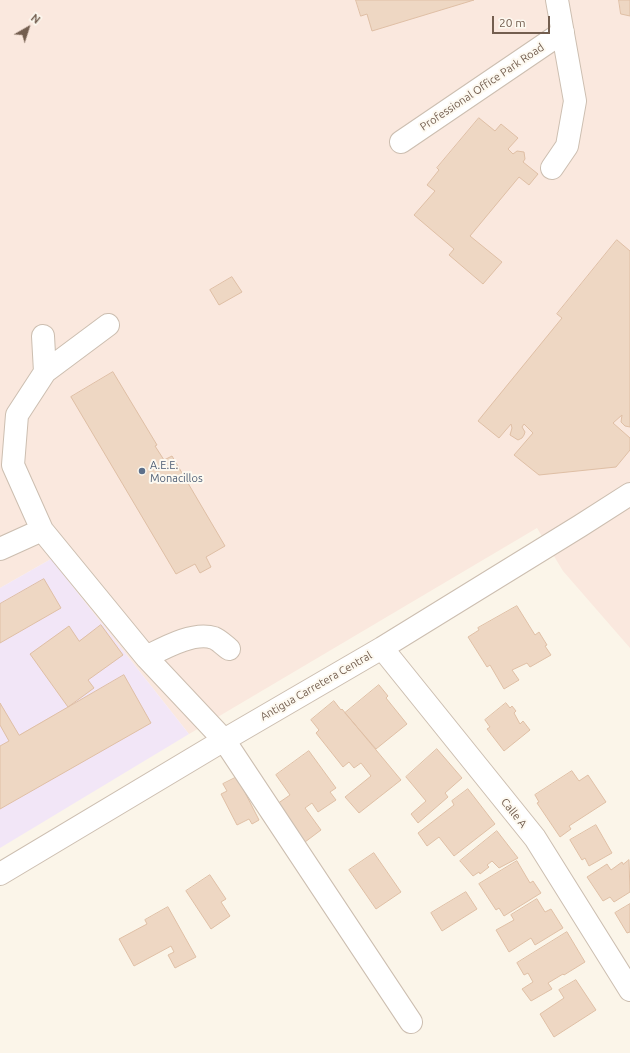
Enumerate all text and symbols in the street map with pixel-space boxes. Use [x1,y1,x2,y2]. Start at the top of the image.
north arrow [8,8,48,48]
scale bar [494,8,552,34]
text: N [29,11,43,26]
text: 20 m [499,16,526,29]
street label: Professional Office Park Road [418,41,546,133]
place label: A.E.E. Monacillos [150,458,203,484]
marker: A.E.E. Monacillos [137,466,147,476]
street label: Antigua Carretera Central [258,649,374,723]
street label: Calle A [498,796,530,830]

